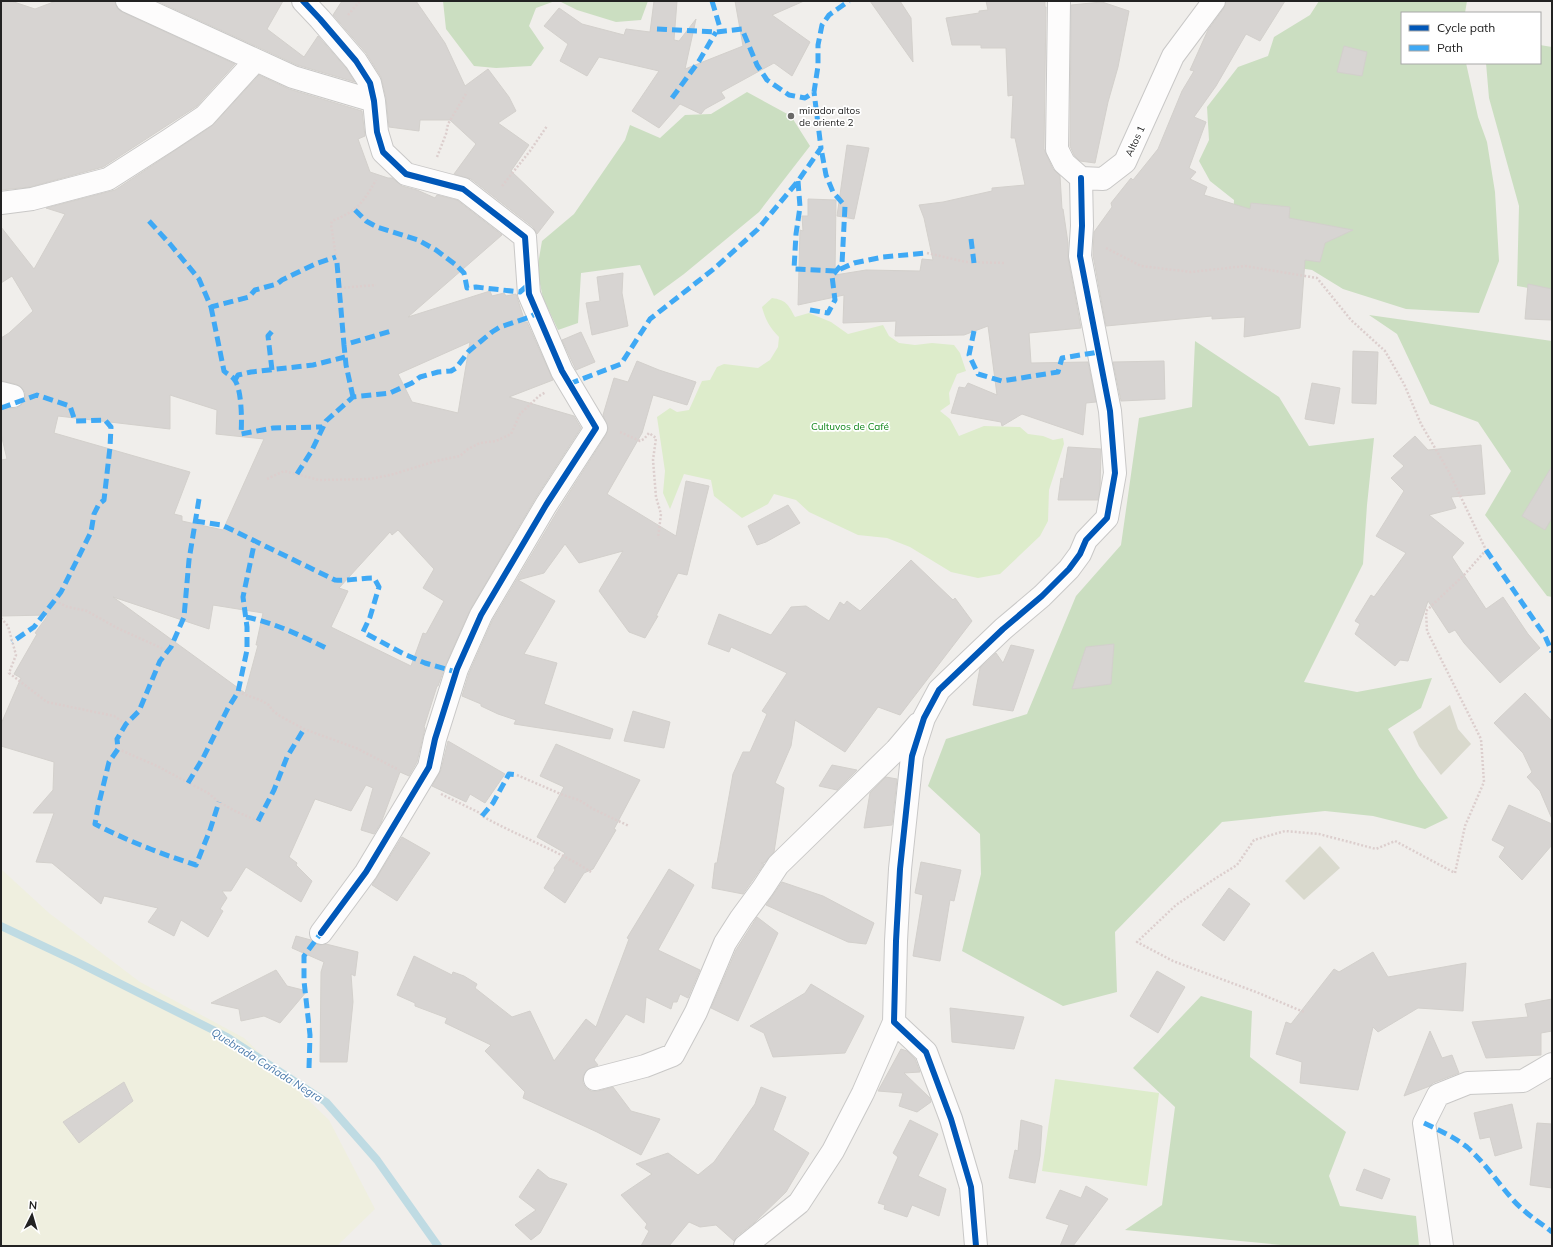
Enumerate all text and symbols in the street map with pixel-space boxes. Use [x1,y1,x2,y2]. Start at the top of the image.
legend [1401,12,1541,64]
text: Cycle path [1437,20,1495,35]
text: Path [1437,40,1463,55]
place label: mirador altos de oriente 2 [799,104,860,129]
marker: mirador altos de oriente 2 [786,111,796,121]
street label: Altos 1 [1122,124,1148,158]
park label: Cultuvos de Café [811,420,889,433]
water label: Quebrada Cañada Negra [209,1025,326,1105]
north arrow [12,1195,52,1235]
text: N [28,1198,38,1212]

